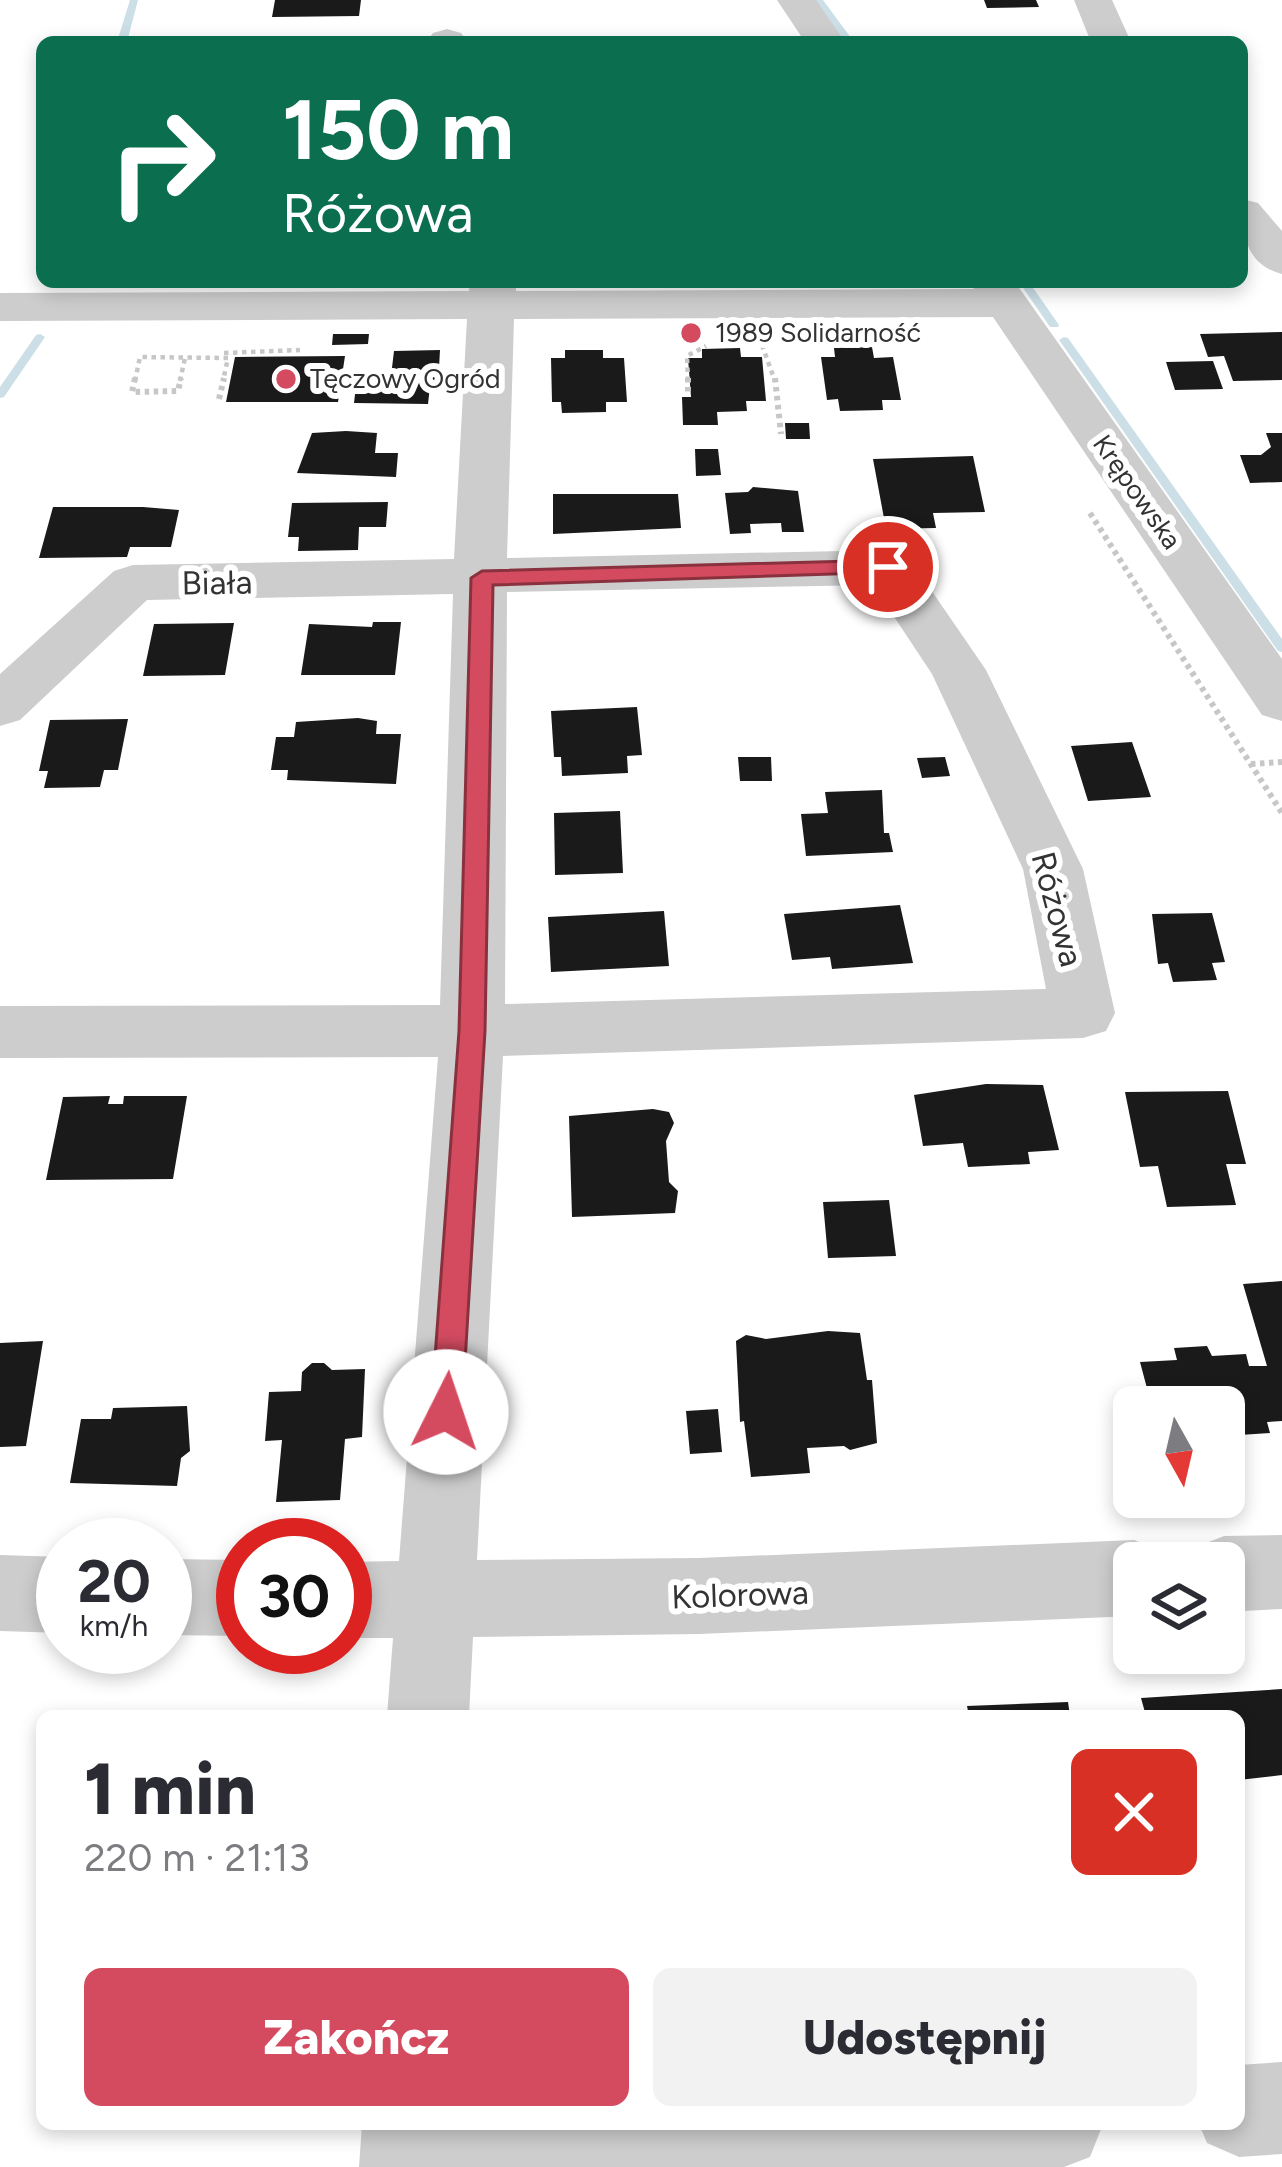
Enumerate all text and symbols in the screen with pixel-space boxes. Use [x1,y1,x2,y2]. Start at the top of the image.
text: 150 m [282,79,514,180]
icon: right [84,84,240,240]
text: Różowa [282,181,473,246]
place label: 1989 Solidarność [715,316,921,349]
marker: 1989 Solidarność [678,320,704,346]
place label: Tęczowy Ogród [310,362,501,395]
marker: Tęczowy Ogród [273,366,299,392]
street label: Krępowska [1086,428,1189,555]
pin [837,516,939,618]
icon: arrive [855,534,921,600]
street label: Biała [181,562,253,603]
street label: Różowa [1024,848,1091,971]
position arrow [383,1349,509,1475]
north arrow [1113,1386,1245,1518]
map controls [1113,1386,1245,1674]
speed limit sign: 30 [216,1518,372,1674]
button: layers [1113,1542,1245,1674]
text: 20 [77,1545,151,1617]
street label: Kolorowa [671,1573,809,1616]
text: km/h [80,1607,148,1644]
text: 1 min [84,1746,256,1832]
button: close [1071,1749,1197,1875]
text: 220 m · 21:13 [84,1834,310,1881]
button: Zakończ [84,1968,629,2106]
button: Udostępnij [653,1968,1197,2106]

